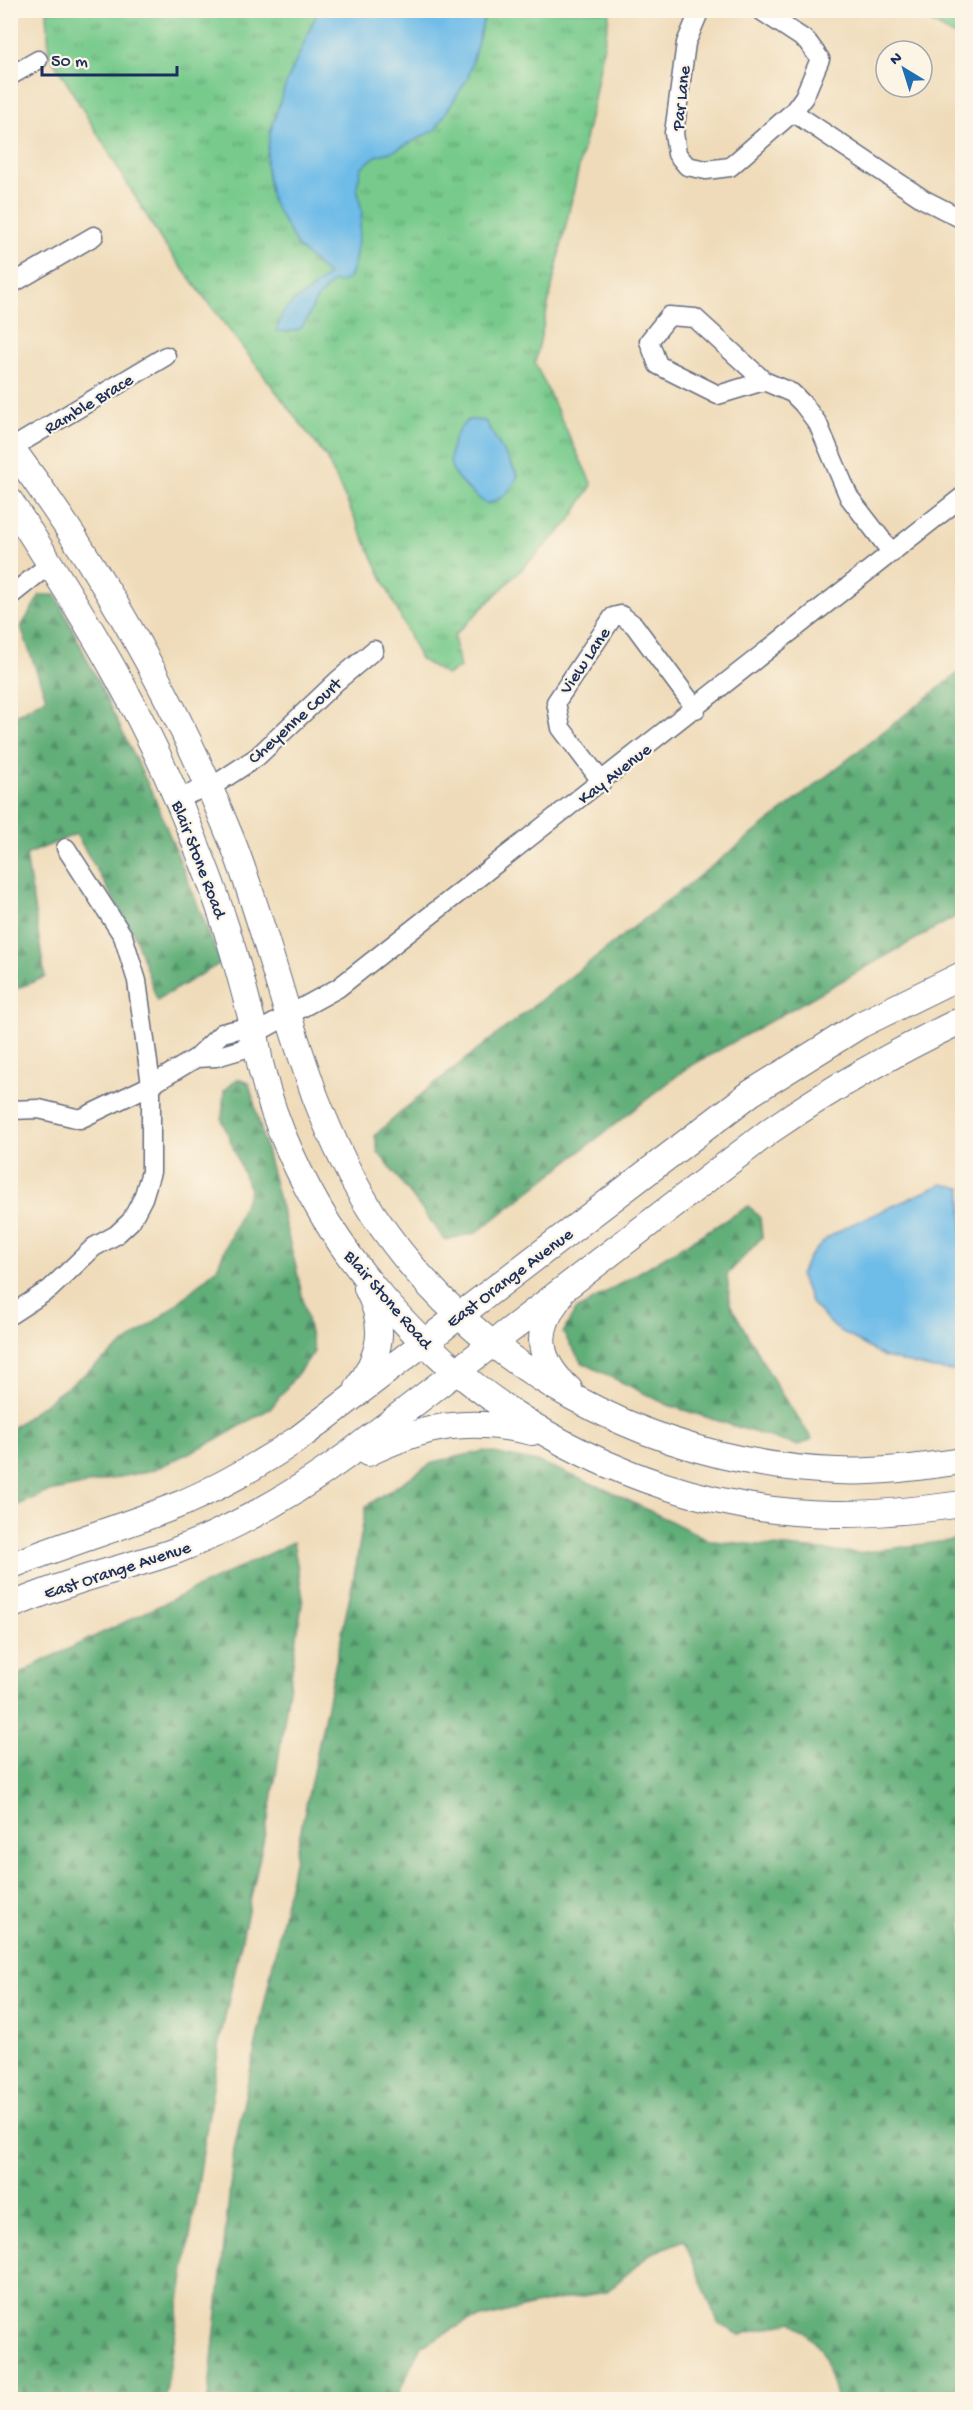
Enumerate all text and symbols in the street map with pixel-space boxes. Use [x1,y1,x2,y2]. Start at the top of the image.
scale bar [42,39,177,77]
north arrow [874,39,934,99]
text: N [887,49,907,71]
text: 50 m [51,52,88,73]
street label: Par Lane [669,64,696,133]
street label: Ramble Brace [41,370,138,440]
street label: View Lane [556,624,616,700]
street label: Cheyenne Court [245,673,348,769]
street label: Kay Avenue [575,739,657,810]
street label: Blair Stone Road [165,797,230,923]
street label: East Orange Avenue [443,1224,579,1333]
street label: Blair Stone Road [338,1246,437,1355]
street label: East Orange Avenue [42,1538,195,1605]

